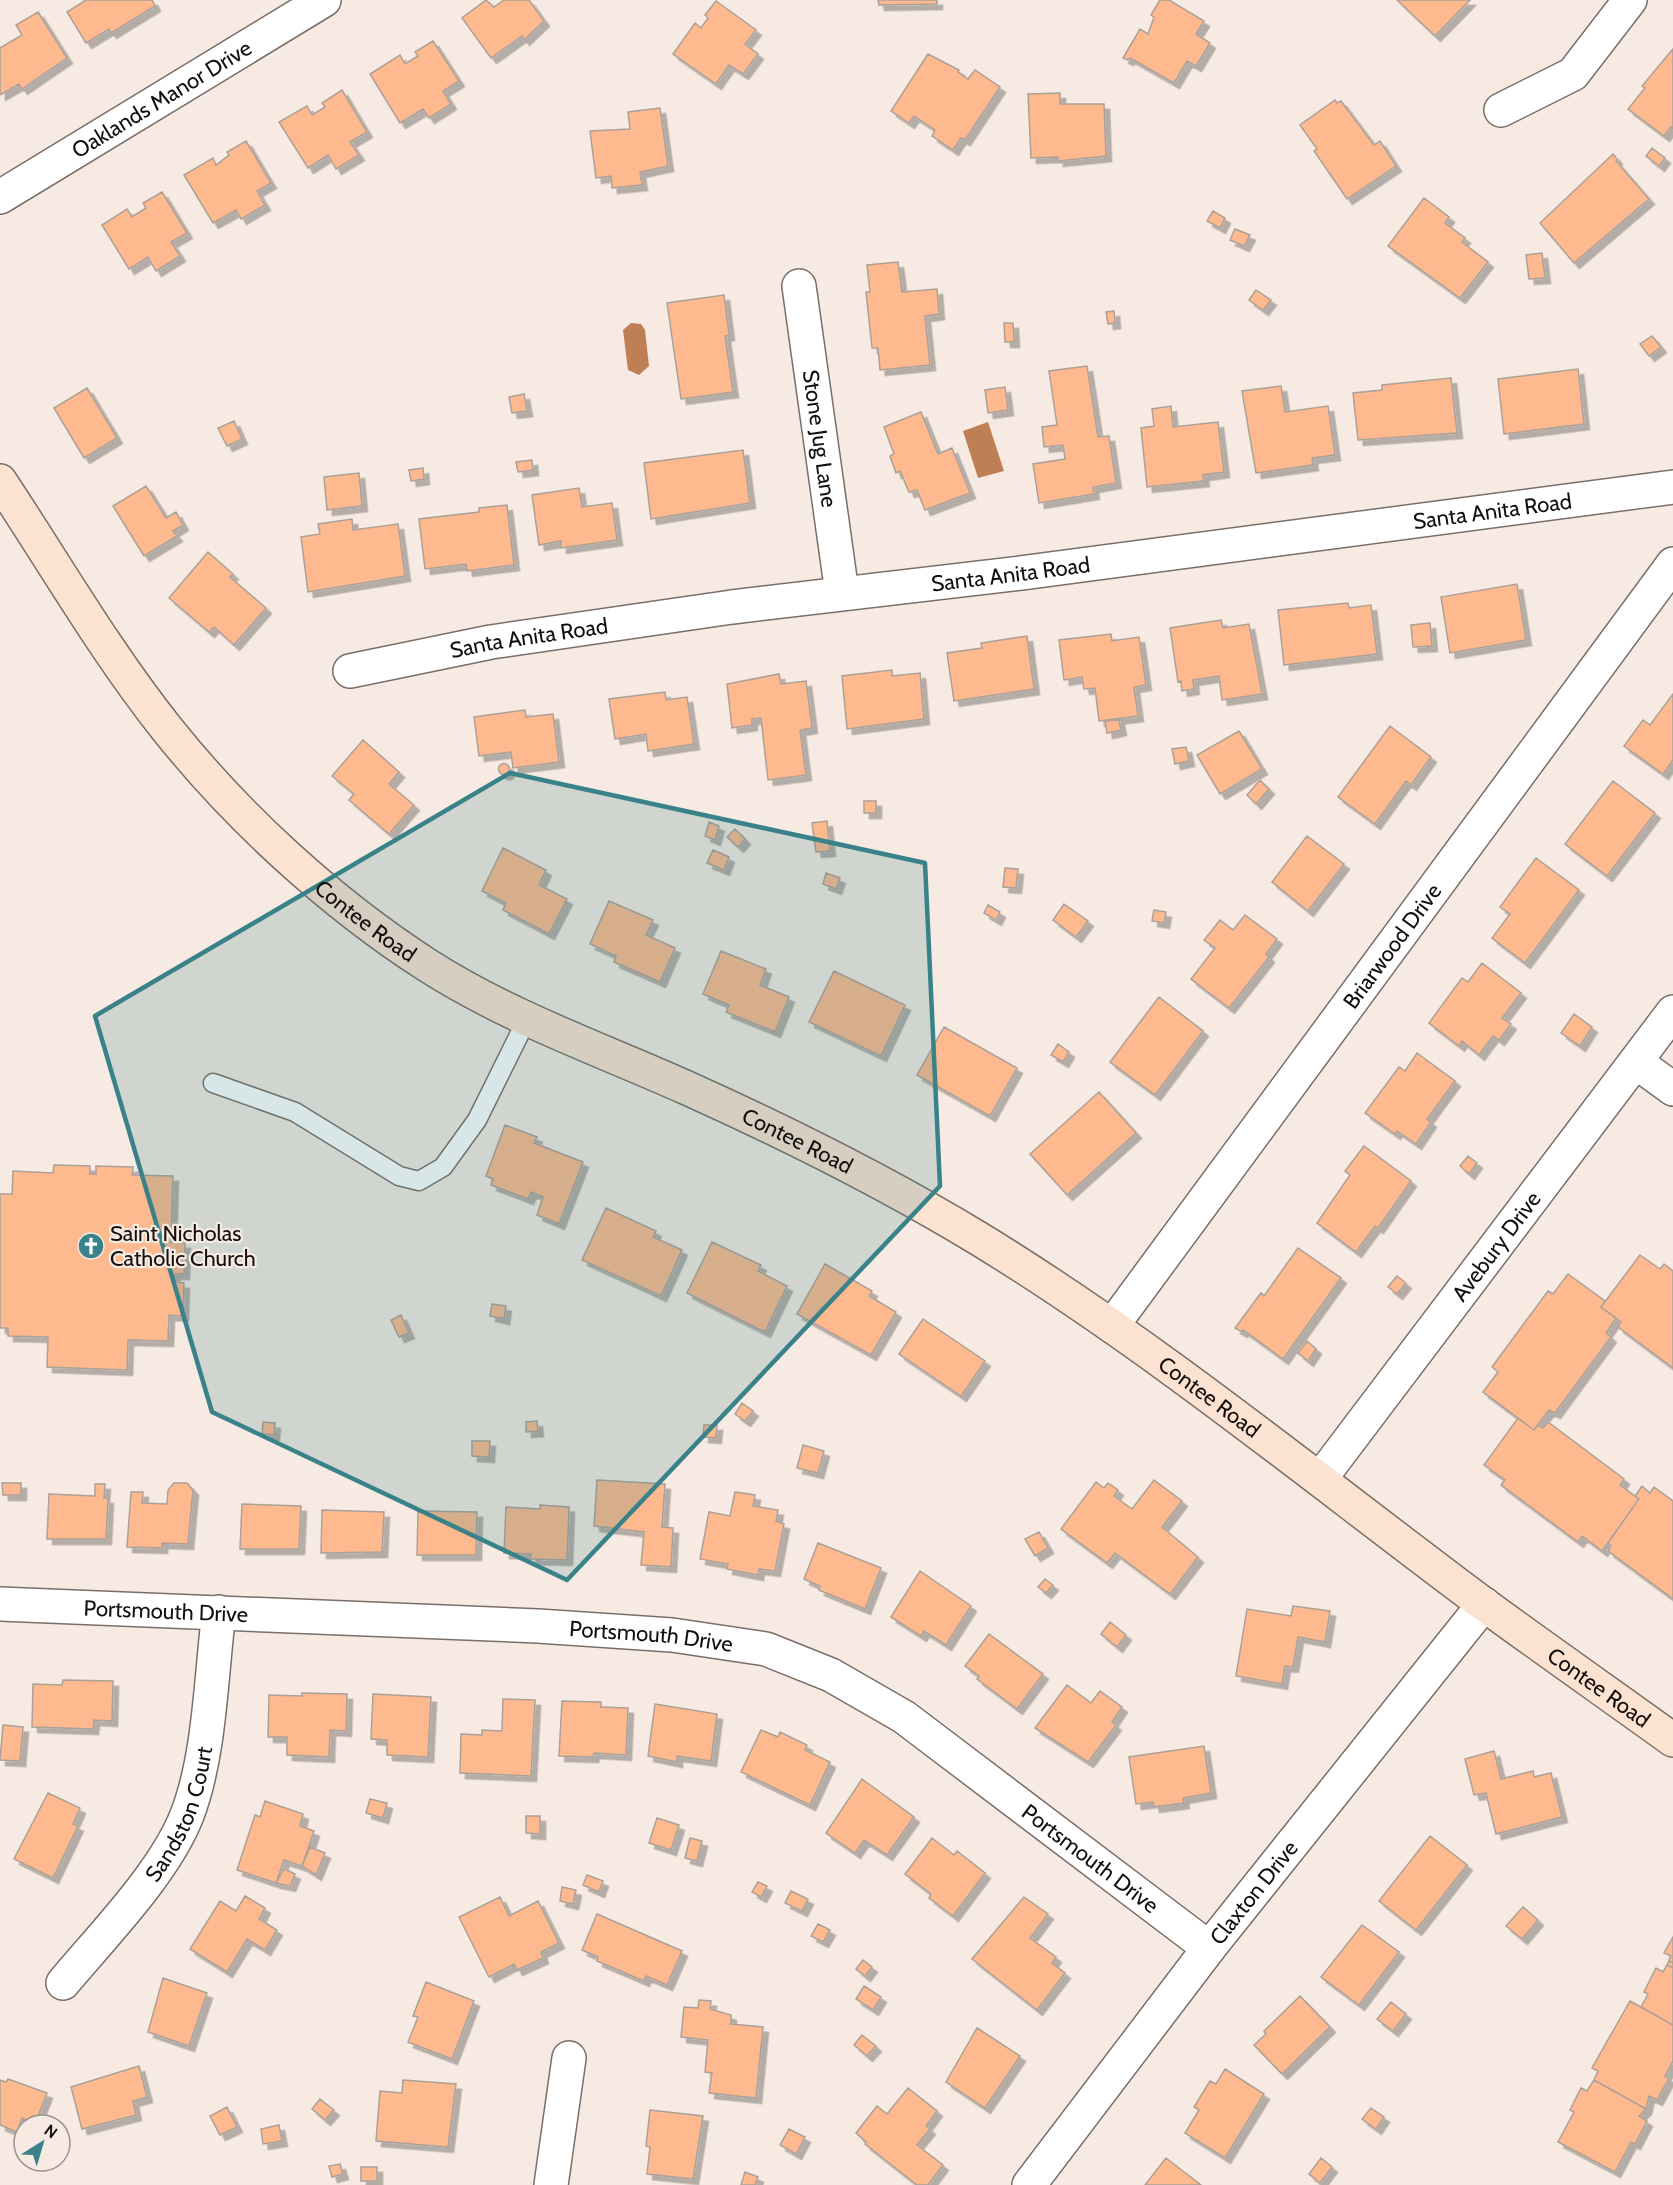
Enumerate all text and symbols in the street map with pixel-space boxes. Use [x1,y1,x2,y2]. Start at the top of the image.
street label: Oaklands Manor Drive [67,34,257,164]
street label: Stone Jug Lane [797,368,843,509]
street label: Santa Anita Road [1412,487,1573,535]
street label: Santa Anita Road [930,551,1092,597]
street label: Santa Anita Road [447,612,610,664]
street label: Contee Road [309,874,421,968]
street label: Briarwood Drive [1337,878,1447,1014]
street label: Contee Road [738,1102,857,1180]
street label: Avebury Drive [1446,1186,1547,1307]
place label: Saint Nicholas Catholic Church [110,1220,256,1272]
church icon: Saint Nicholas Catholic Church [76,1231,106,1261]
street label: Contee Road [1153,1351,1266,1444]
street label: Portsmouth Drive [83,1594,249,1628]
street label: Portsmouth Drive [568,1615,735,1658]
street label: Contee Road [1542,1642,1655,1733]
street label: Sandston Court [139,1744,218,1887]
street label: Portsmouth Drive [1016,1798,1164,1919]
street label: Claxton Drive [1204,1835,1304,1950]
north arrow [12,2113,72,2173]
text: N [40,2120,61,2142]

